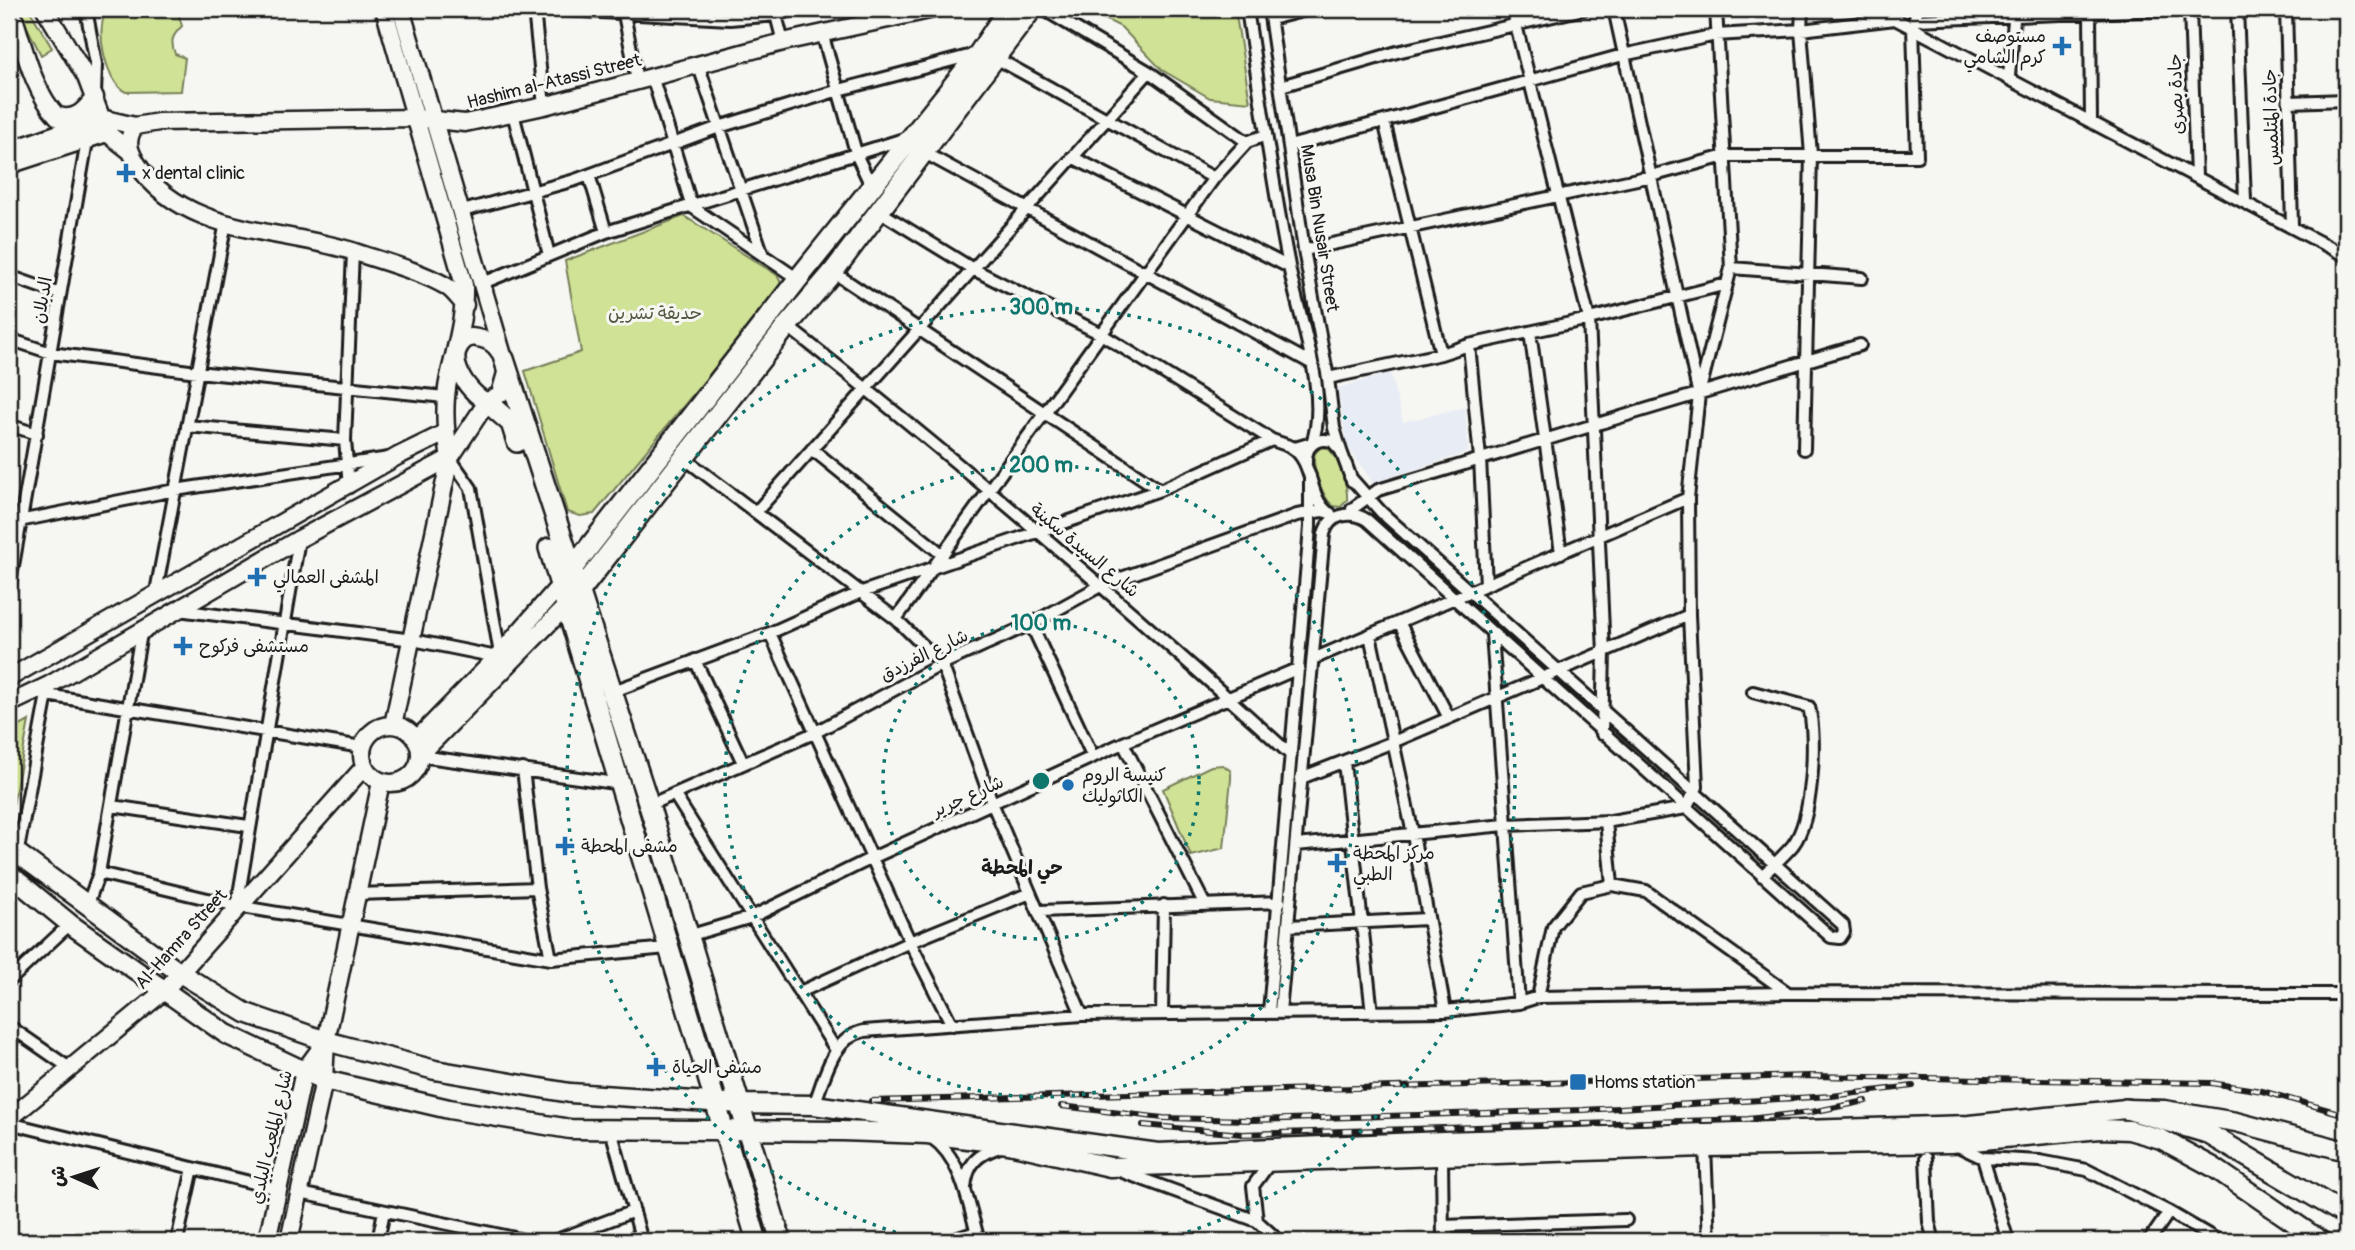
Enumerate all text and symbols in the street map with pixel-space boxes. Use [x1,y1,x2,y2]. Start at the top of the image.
place label: مستوصف كرم الشامي [1963,25,2046,73]
marker: مستوصف كرم الشامي [2052,36,2072,56]
street label: Hashim al-Atassi Street [465,49,644,114]
street label: جادة بصرى [2164,53,2189,135]
street label: جادة المتلمس [2258,68,2285,166]
street label: Musa Bin Nusair Street [1295,143,1344,314]
place label: x dental clinic [142,162,245,185]
marker: x dental clinic [116,163,136,183]
street label: الدبلان [27,275,58,325]
text: 300 m [1009,294,1073,321]
park label: حديقة تشرين [608,302,702,325]
text: 200 m [1009,452,1073,479]
street label: شارع السيدة سكينة [1025,498,1144,603]
place label: المشفى العمالي [273,566,379,593]
marker: المشفى العمالي [247,567,267,587]
text: 100 m [1011,610,1071,637]
street label: شارع الفرزدق [876,624,972,687]
place label: مستشفى فركوح [199,635,309,658]
marker: مستشفى فركوح [173,636,193,656]
place label: كنيسة الروم الكاثوليك [1082,764,1166,808]
centre of rings [1029,769,1053,793]
street label: شارع جرير [927,771,1007,823]
marker: كنيسة الروم الكاثوليك [1060,777,1076,793]
place label: مشفى المحطة [581,835,678,858]
marker: مشفى المحطة [555,836,575,856]
place label: مركز المحطة الطبي [1353,842,1435,890]
marker: مركز المحطة الطبي [1327,853,1347,873]
district label: حي المحطة [981,856,1063,884]
street label: Al-Hamra Street [130,884,233,994]
place label: مشفى الحياة [672,1056,762,1079]
marker: مشفى الحياة [646,1057,666,1077]
street label: شارع الملعب البلدي [245,1068,299,1206]
place label: Homs station [1594,1071,1695,1094]
marker: Homs station [1568,1072,1588,1092]
north arrow [38,1142,108,1212]
text: ش [45,1165,71,1187]

